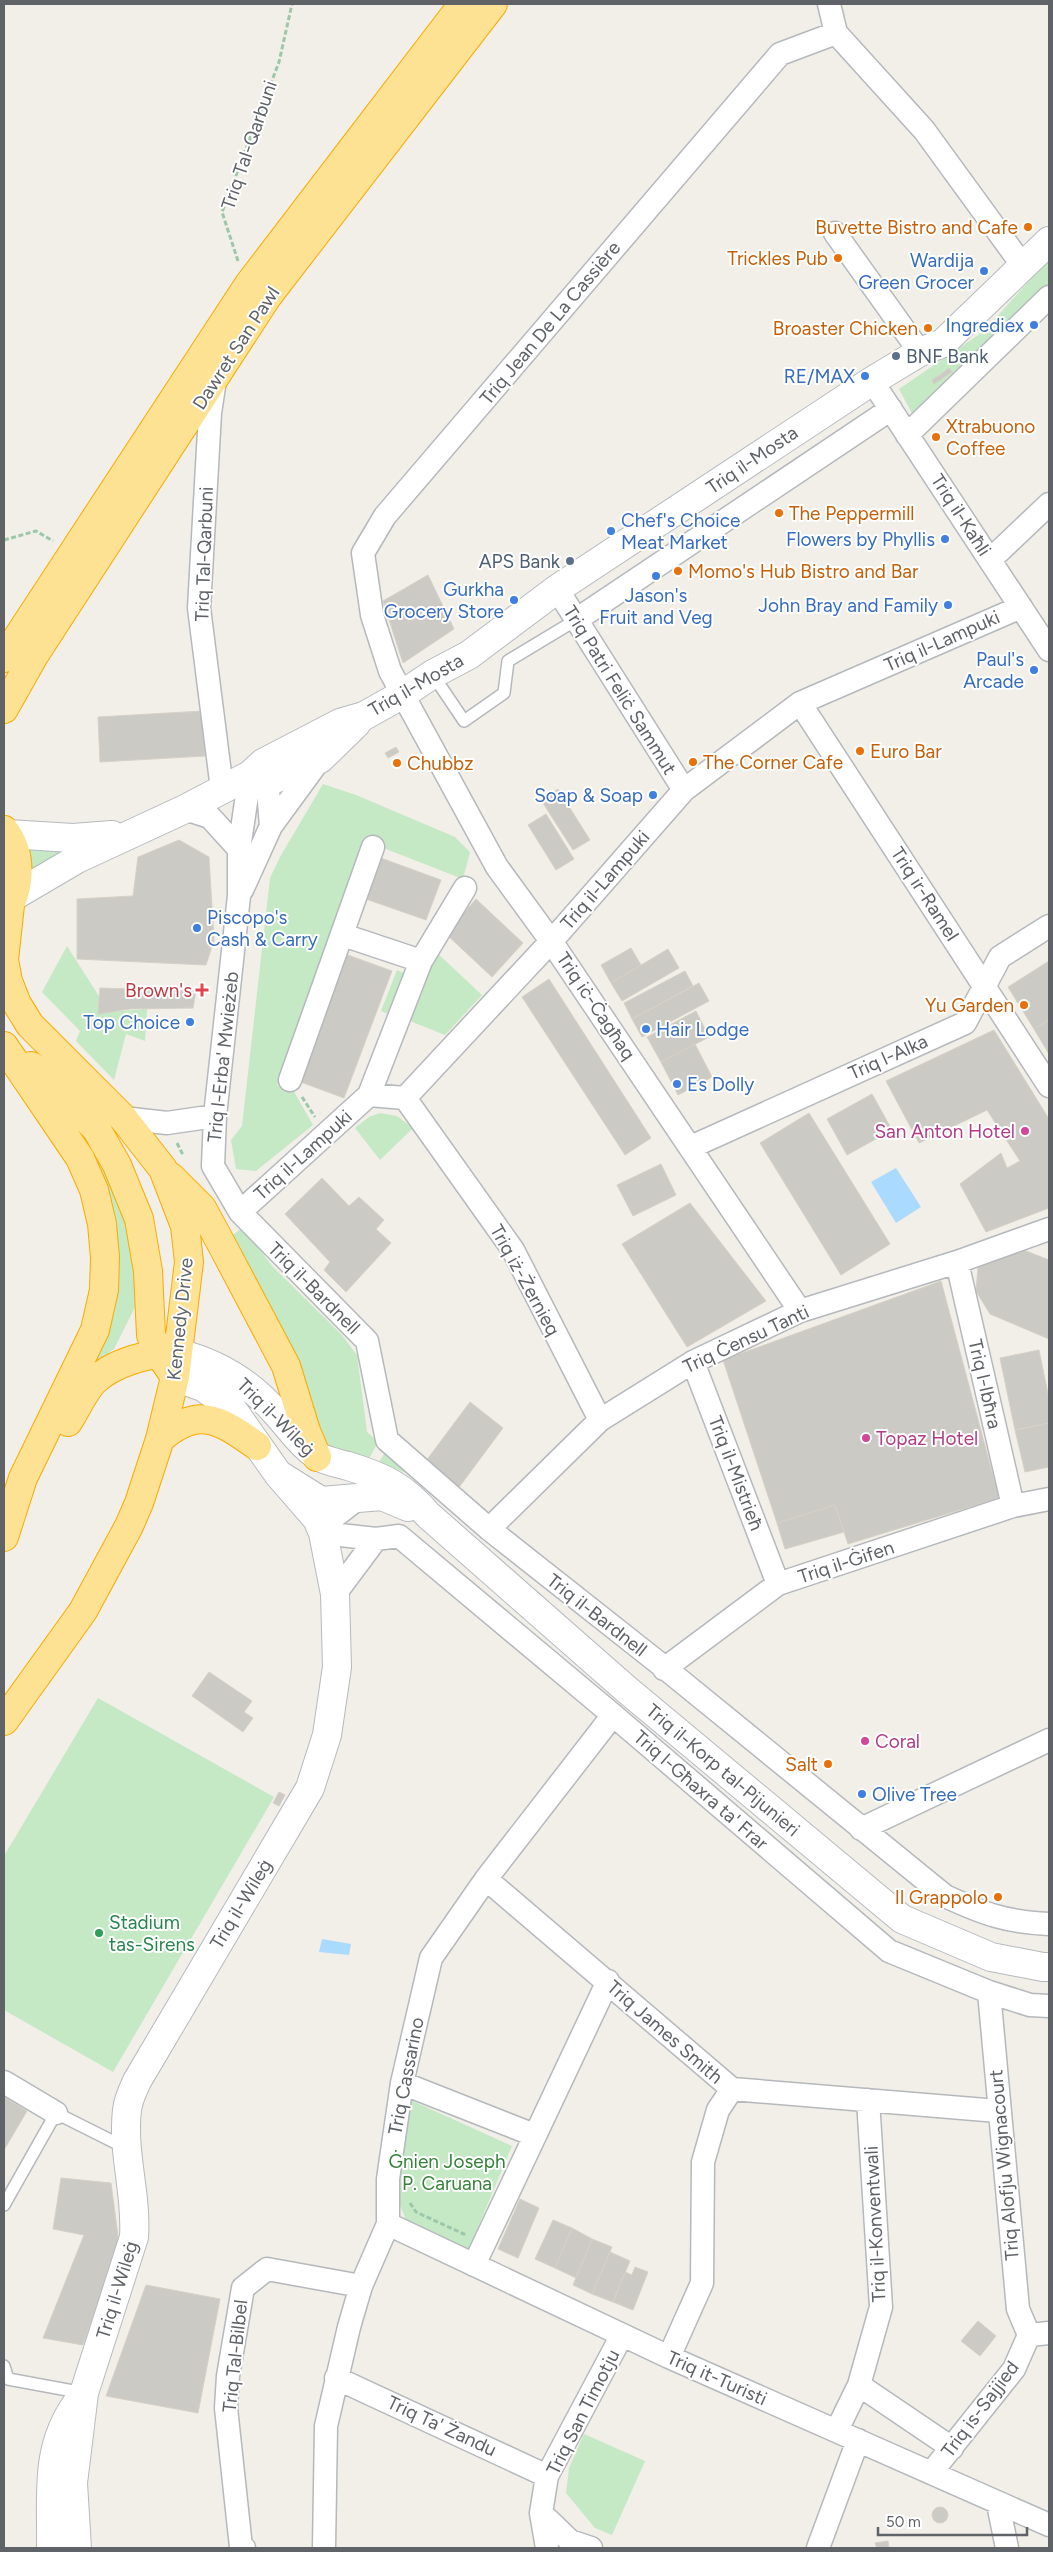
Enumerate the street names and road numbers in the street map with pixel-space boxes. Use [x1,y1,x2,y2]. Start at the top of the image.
street label: Triq Tal-Qarbuni [216,77,282,213]
street label: Triq Jean De La Cassière [475,237,625,409]
street label: Dawret San Pawl [188,282,284,414]
street label: Triq il-Mosta [702,421,802,499]
street label: Triq il-Kaħli [926,470,996,560]
street label: Triq Tal-Qarbuni [190,486,218,622]
street label: Triq Patri Feliċ Sammut [559,601,681,779]
street label: Triq il-Lampuki [881,605,1003,677]
street label: Triq il-Mosta [365,649,467,721]
street label: Triq il-Lampuki [556,826,654,934]
street label: Triq ir-Ramel [886,843,964,945]
street label: Triq iċ-Ċagħaq [552,948,640,1064]
street label: Triq l-Erba' Mwieżeb [203,970,243,1144]
street label: Triq l-Alka [845,1029,931,1085]
street label: Triq il-Lampuki [249,1105,357,1205]
street label: Triq iż-Żernieq [485,1221,565,1339]
street label: Triq il-Bardnell [263,1237,365,1339]
street label: Kennedy Drive [162,1257,198,1381]
street label: Triq Ċensu Tanti [679,1300,813,1378]
street label: Triq l-Ibħra [964,1337,1006,1431]
street label: Triq il-Wileġ [232,1373,320,1461]
street label: Triq il-Mistrieħ [704,1412,768,1534]
street label: Triq il-Ġifen [795,1536,897,1588]
street label: Triq il-Bardnell [542,1569,652,1661]
street label: Triq il-Korp tal-Pijunieri [641,1699,805,1841]
street label: Triq l-Għaxra ta' Frar [629,1725,773,1855]
street label: Triq il-Wileġ [205,1855,277,1953]
street label: Triq James Smith [602,1976,728,2088]
street label: Triq Cassarino [383,2015,429,2137]
street label: Triq Alofju Wignacourt [984,2069,1024,2261]
street label: Triq il-Konventwali [859,2145,891,2303]
street label: Triq il-Wileġ [91,2238,143,2342]
street label: Triq Tal-Bilbel [218,2299,252,2413]
street label: Triq San Timotju [541,2345,625,2479]
street label: Triq it-Turisti [663,2346,771,2410]
street label: Triq is-Sajjied [936,2356,1024,2462]
street label: Triq Ta' Żandu [384,2391,500,2461]

